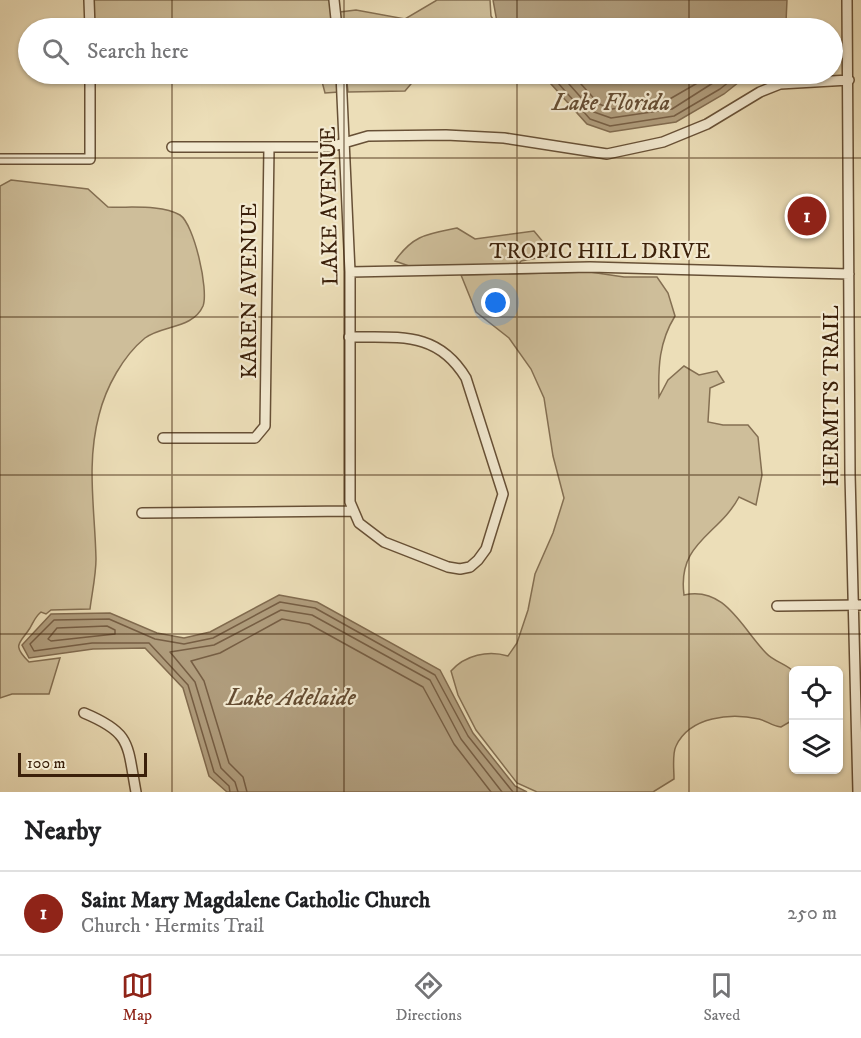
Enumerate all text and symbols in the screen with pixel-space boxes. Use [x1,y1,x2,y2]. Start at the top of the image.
search box [18,18,843,84]
icon: search [39,35,72,68]
text: Search here [87,38,189,65]
water label: Lake Florida [550,88,670,118]
street label: LAKE AVENUE [315,126,344,286]
pin: 1 [788,194,826,238]
street label: KAREN AVENUE [236,203,263,379]
street label: TROPIC HILL DRIVE [490,238,710,265]
your location [481,288,510,317]
street label: HERMITS TRAIL [818,305,845,487]
map controls [789,666,843,774]
button: locate [789,666,843,720]
water label: Lake Adelaide [224,683,356,713]
button: layers [789,720,843,774]
scale bar [18,750,147,778]
text: 100 m [27,753,66,773]
text: Nearby [24,815,101,848]
text: Saint Mary Magdalene Catholic Church [81,887,430,914]
text: 1 [40,901,47,926]
text: 250 m [787,901,837,926]
text: Church · Hermits Trail [81,914,264,939]
tab: Map [121,969,154,1025]
tab: Directions [395,969,462,1025]
tab: Saved [703,969,740,1025]

